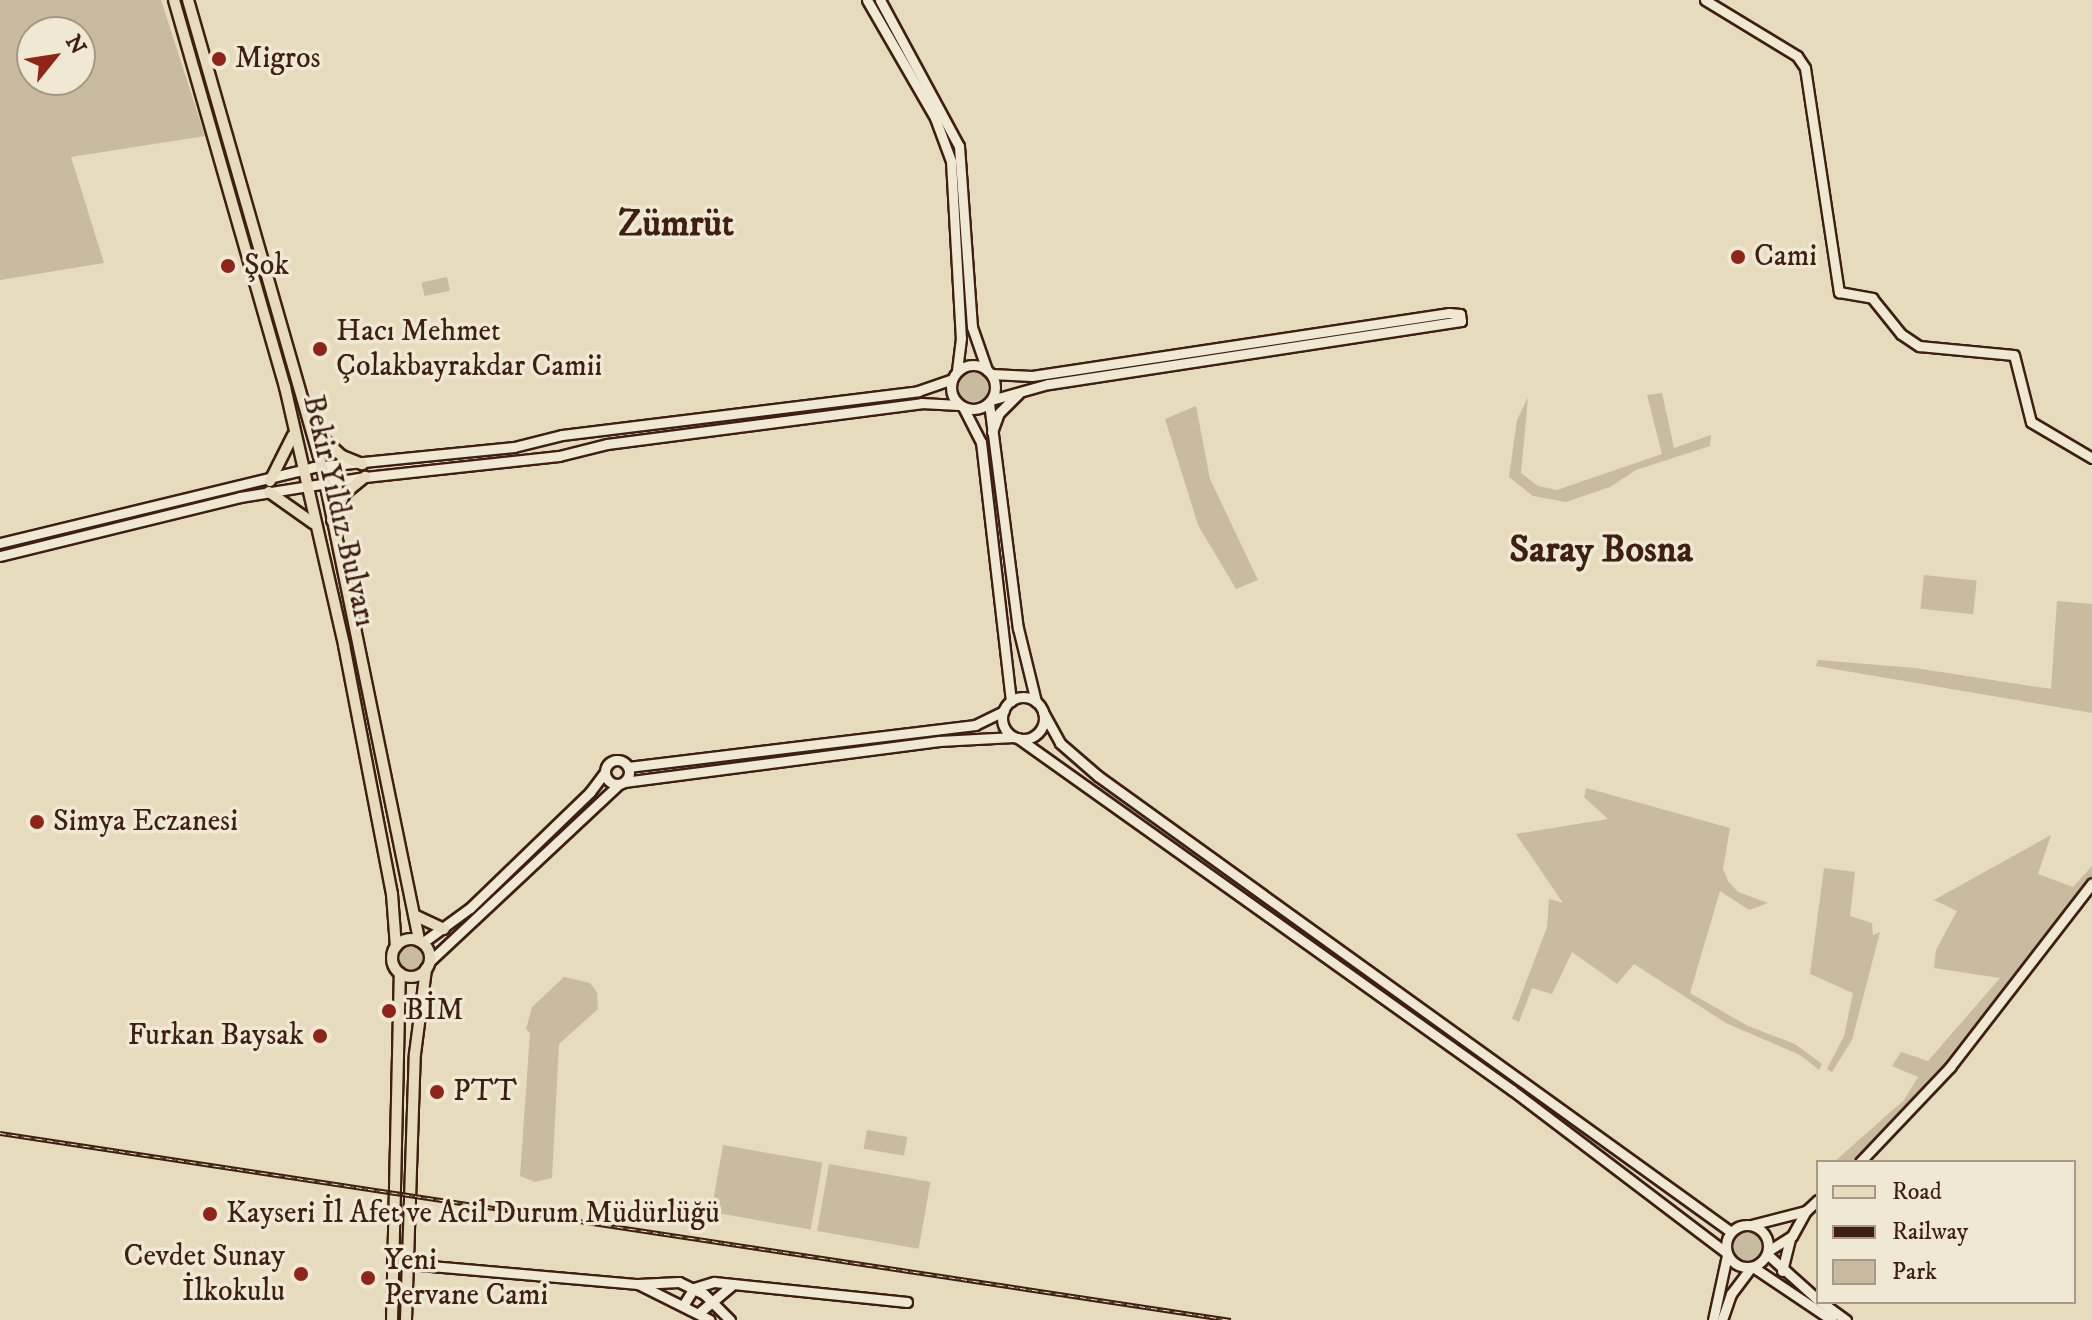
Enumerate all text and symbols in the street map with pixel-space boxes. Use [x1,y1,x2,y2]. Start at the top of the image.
north arrow [16,16,96,96]
text: N [59,30,92,59]
place label: Migros [235,41,321,77]
marker: Migros [210,50,228,68]
district label: Zümrüt [618,202,734,248]
place label: Cami [1754,239,1817,275]
place label: Şok [244,248,289,284]
marker: Cami [1729,248,1747,266]
marker: Şok [219,257,237,275]
place label: Hacı Mehmet Çolakbayrakdar Camii [336,314,602,384]
marker: Hacı Mehmet Çolakbayrakdar Camii [311,340,329,358]
street label: Bekir Yıldız Bulvarı [294,392,382,630]
district label: Saray Bosna [1509,528,1693,574]
place label: Simya Eczanesi [53,804,238,840]
marker: Simya Eczanesi [28,813,46,831]
place label: BİM [405,993,464,1029]
marker: BİM [380,1002,398,1020]
place label: Furkan Baysak [128,1018,304,1054]
marker: Furkan Baysak [311,1027,329,1045]
place label: PTT [453,1074,517,1110]
marker: PTT [428,1083,446,1101]
legend [1816,1160,2076,1304]
text: Road [1892,1177,1942,1207]
place label: Kayseri İl Afet ve Acil Durum Müdürlüğü [226,1196,720,1232]
marker: Kayseri İl Afet ve Acil Durum Müdürlüğü [201,1205,219,1223]
text: Railway [1892,1217,1968,1247]
place label: Cevdet Sunay İlkokulu [123,1239,285,1310]
place label: Yeni Pervane Cami [384,1243,548,1314]
text: Park [1892,1257,1937,1287]
marker: Cevdet Sunay İlkokulu [292,1265,310,1283]
marker: Yeni Pervane Cami [359,1269,377,1287]

